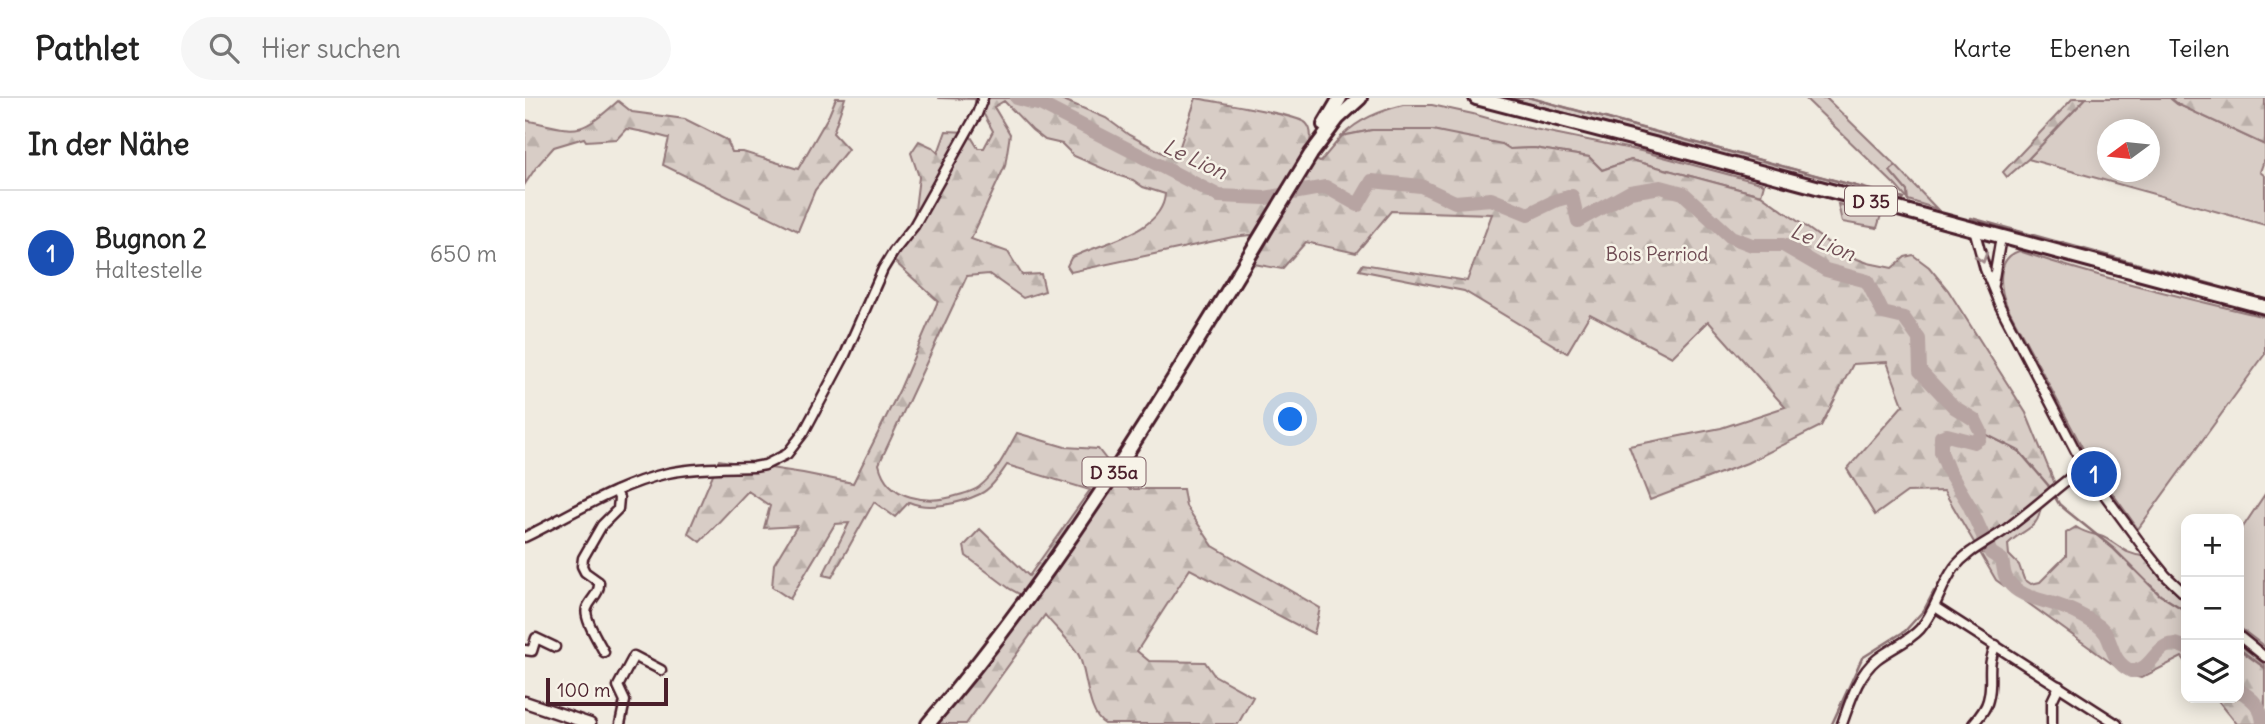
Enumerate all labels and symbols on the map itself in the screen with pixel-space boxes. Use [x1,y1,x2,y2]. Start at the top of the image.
north arrow [2097,119,2160,182]
water label: Le Lion [1159,133,1232,186]
road number: D 35 [1845,186,1897,216]
water label: Le Lion [1787,217,1860,267]
park label: Bois Perriod [1605,242,1709,266]
one-way arrow [1974,252,1989,264]
your location [1273,402,1307,436]
pin: 1 [2071,448,2117,500]
road number: D 35a [1083,458,1145,486]
scale bar [546,675,669,707]

